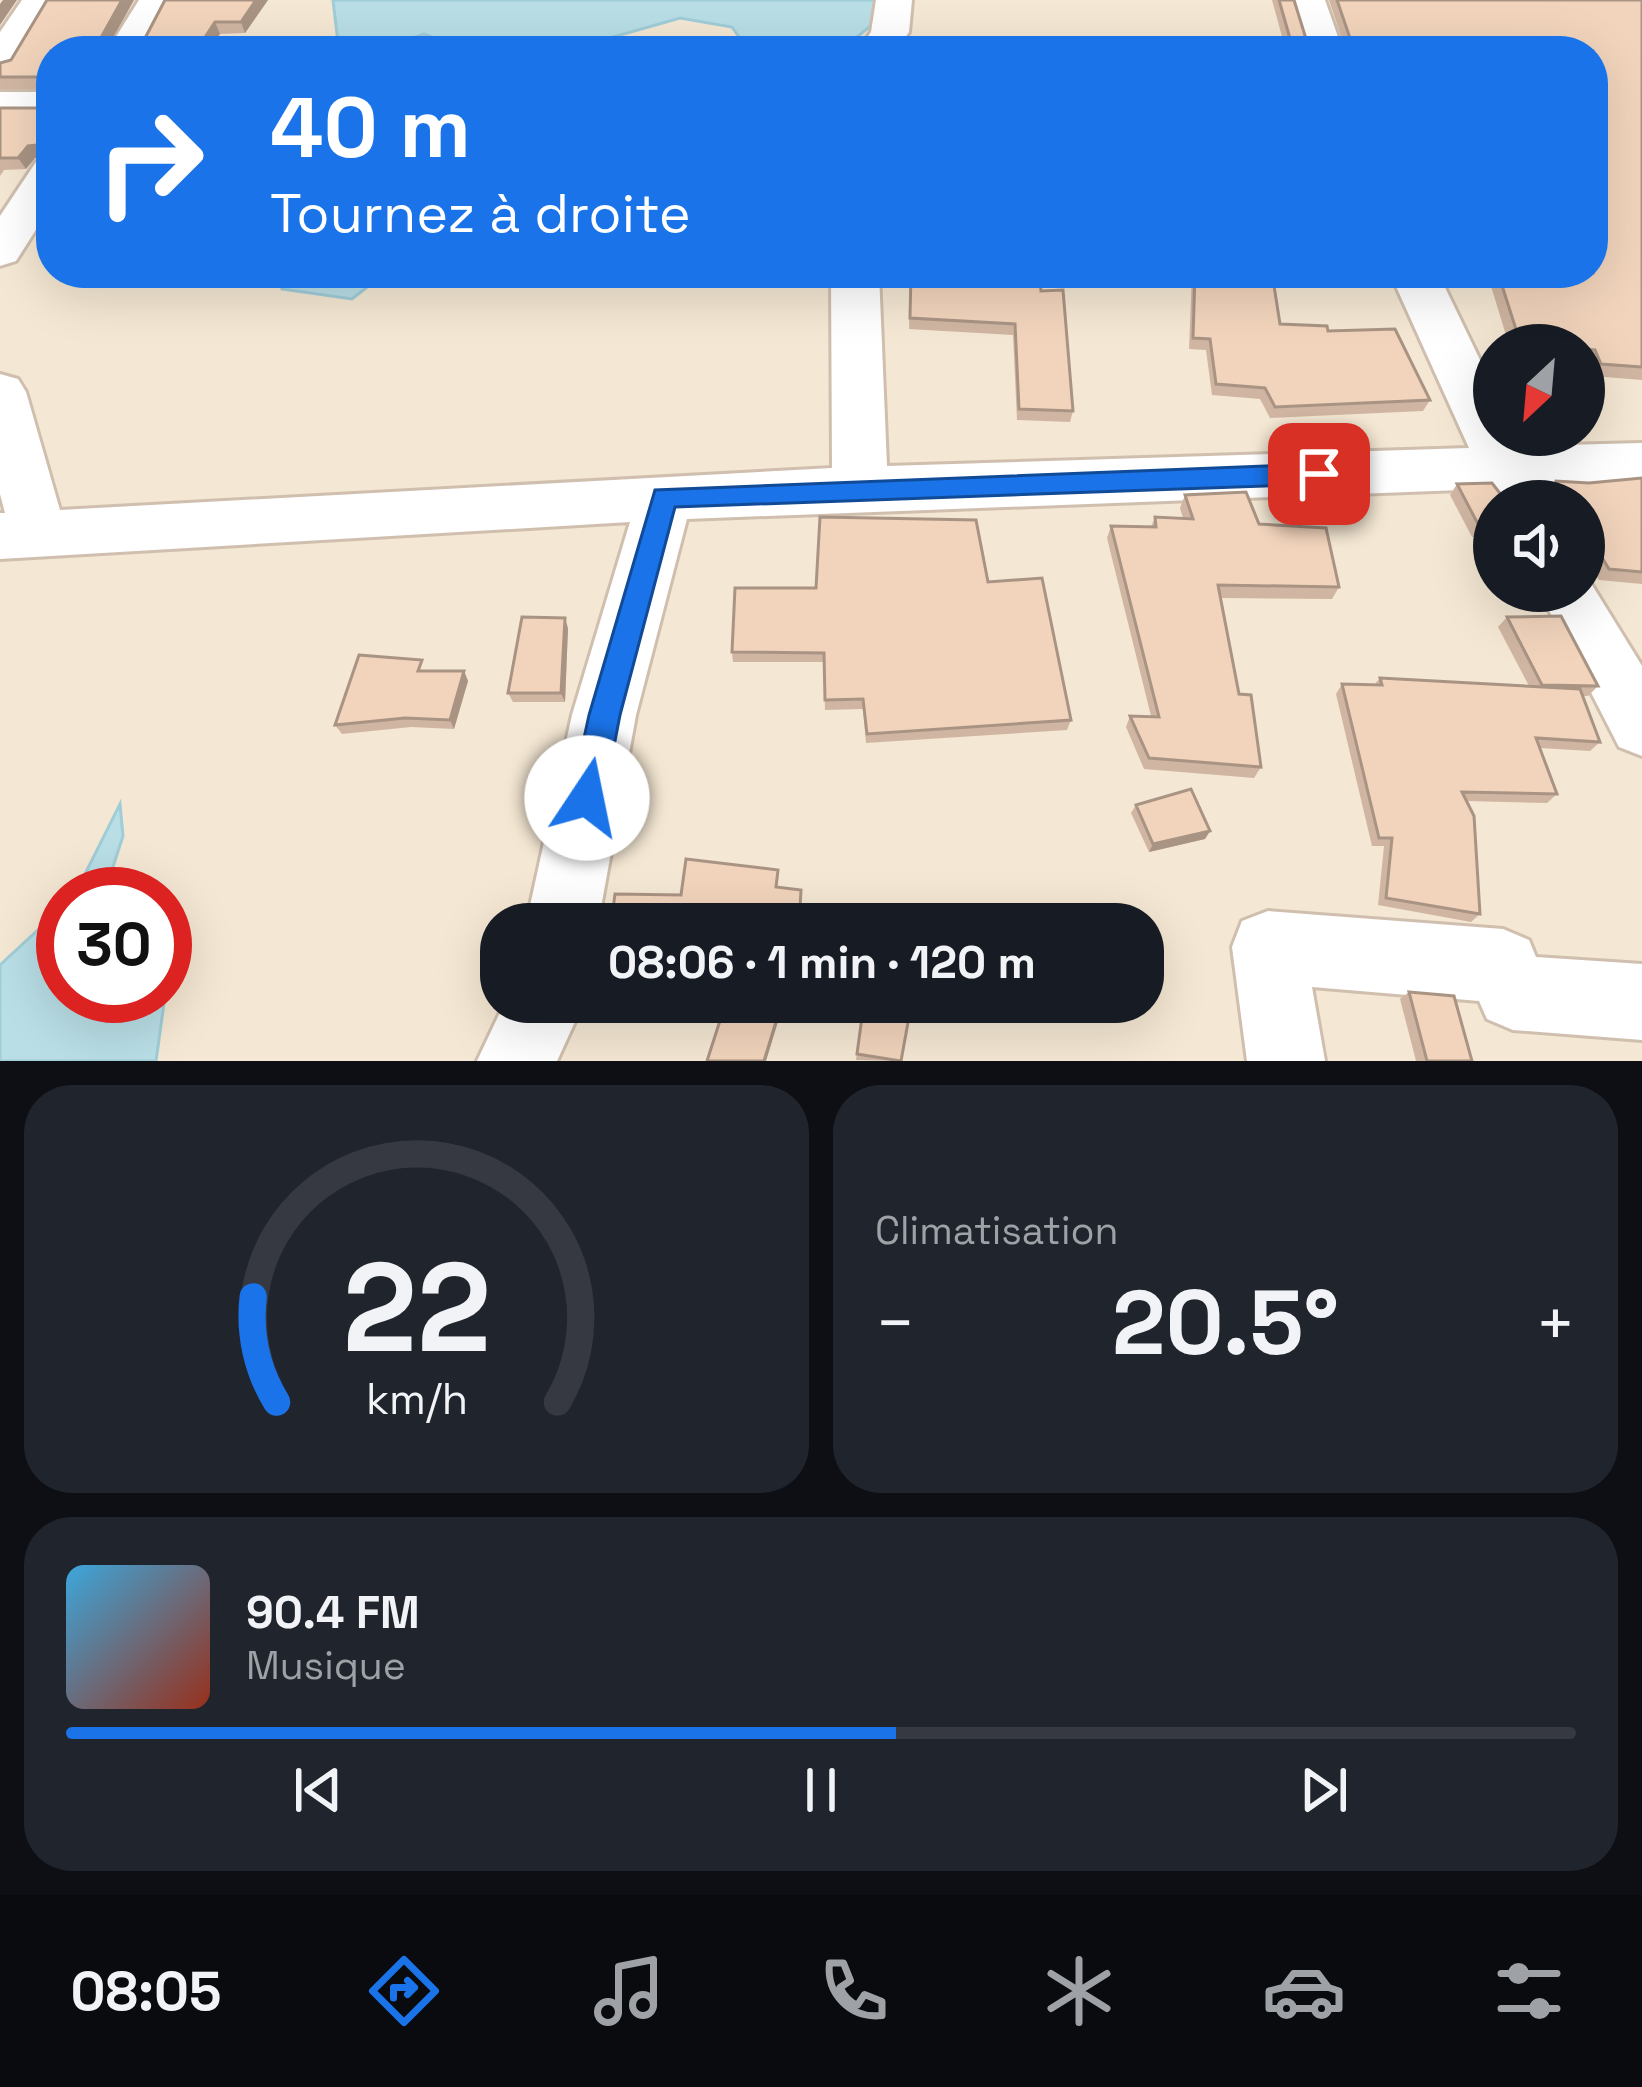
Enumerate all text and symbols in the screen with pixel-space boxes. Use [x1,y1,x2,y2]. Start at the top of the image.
text: 40 m [270,74,471,182]
icon: right [72,84,228,240]
text: Tournez à droite [270,179,691,248]
north arrow [1473,324,1605,456]
map controls [1473,324,1605,612]
pin [1268,423,1370,525]
icon: arrive [1286,441,1352,507]
button: sound [1473,480,1605,612]
position arrow [524,735,650,861]
speed limit sign: 30 [36,867,192,1023]
text: 08:06 · 1 min · 120 m [608,934,1036,991]
text: Climatisation [875,1206,1118,1255]
text: 22 [342,1228,491,1387]
text: 20.5° [1112,1265,1339,1380]
text: − [875,1281,916,1365]
text: + [1535,1281,1576,1365]
text: km/h [365,1372,468,1427]
text: 90.4 FM [246,1584,420,1641]
text: Musique [246,1641,406,1690]
icon: previous [285,1757,351,1823]
icon: pause [788,1757,854,1823]
icon: next [1291,1757,1357,1823]
icon: directions [362,1949,446,2033]
icon: music [587,1949,671,2033]
icon: phone [812,1949,896,2033]
icon: climate [1037,1949,1121,2033]
icon: car [1262,1949,1346,2033]
icon: filters [1487,1949,1571,2033]
text: 08:05 [71,1957,221,2026]

